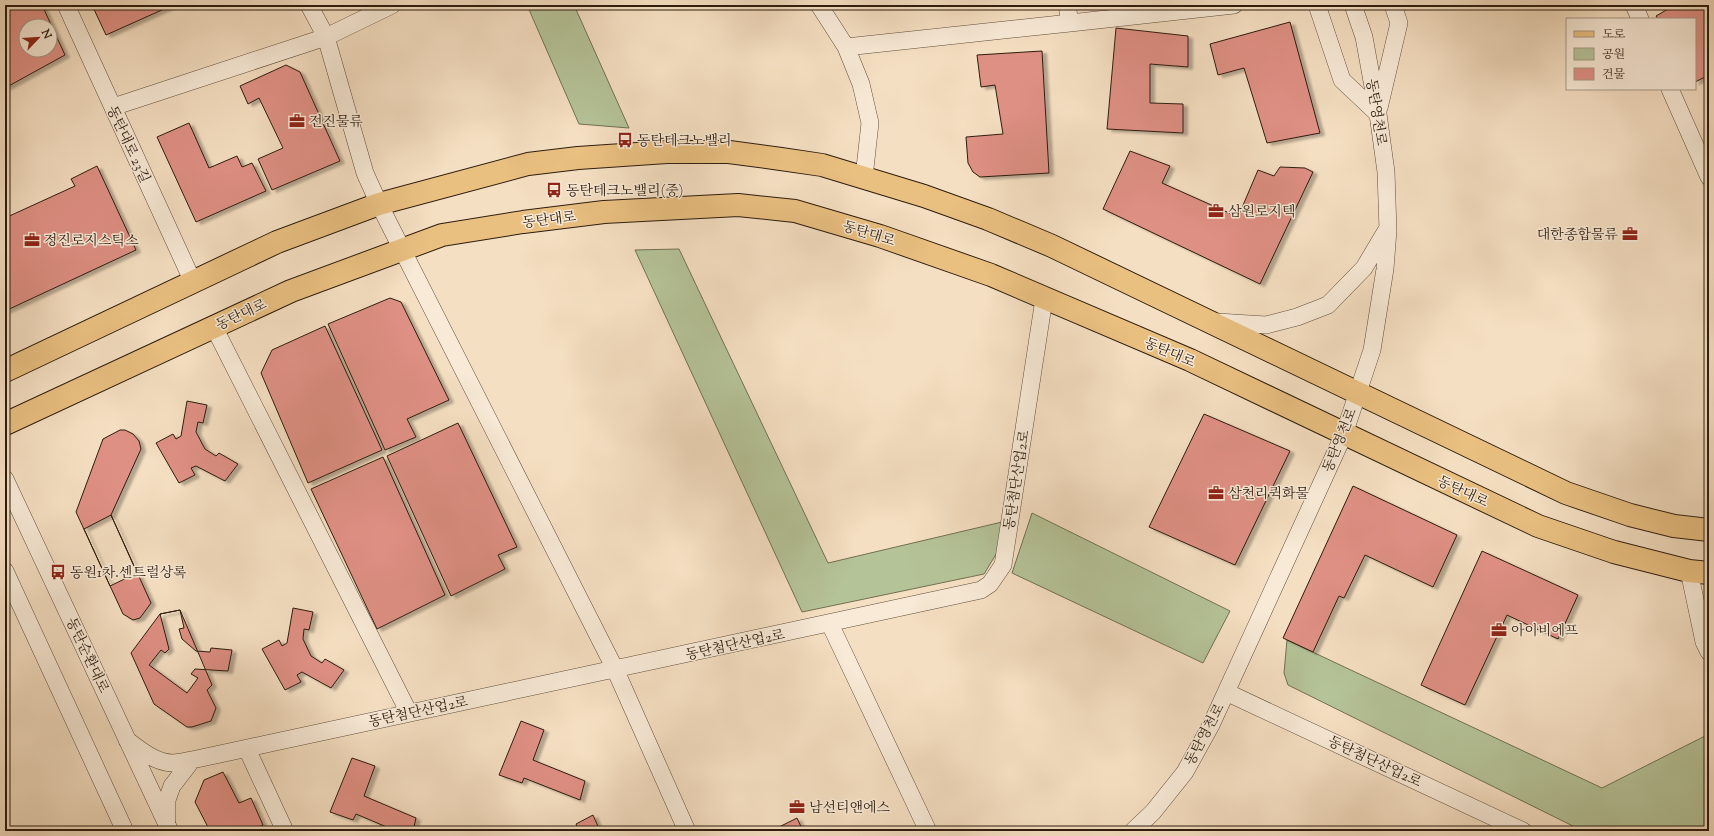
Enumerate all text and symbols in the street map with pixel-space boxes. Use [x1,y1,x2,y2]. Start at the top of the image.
north arrow [18,18,58,58]
legend [1566,18,1696,90]
text: N [37,26,55,42]
text: 도로 [1602,26,1626,44]
text: 공원 [1602,46,1625,64]
text: 건물 [1602,66,1626,84]
street label: 동탄영천로 [1360,77,1390,148]
street label: 동탄대로 23길 [101,103,154,187]
office icon: 전진물류 [288,112,306,130]
place label: 전진물류 [309,113,363,133]
bus stop icon: 동탄테크노밸리 [616,131,634,149]
place label: 동탄테크노밸리 [637,132,732,152]
bus stop icon: 동탄테크노밸리(중) [545,181,563,199]
place label: 동탄테크노밸리(중) [566,182,683,202]
office icon: 삼원로지텍 [1207,202,1225,220]
place label: 삼원로지텍 [1228,203,1296,223]
street label: 동탄대로 [521,208,578,234]
street label: 동탄대로 [840,217,898,253]
office icon: 대한종합물류 [1621,225,1639,243]
place label: 대한종합물류 [1537,226,1618,246]
office icon: 정진로지스틱스 [23,231,41,249]
place label: 정진로지스틱스 [44,232,139,252]
street label: 동탄대로 [213,295,271,336]
street label: 동탄대로 [1140,334,1198,374]
street label: 동탄영천로 [1319,405,1363,476]
street label: 동탄첨단산업2로 [1000,428,1036,532]
street label: 동탄대로 [1433,472,1491,514]
office icon: 삼천리퀵화물 [1207,484,1225,502]
place label: 삼천리퀵화물 [1228,485,1310,505]
bus stop icon: 동원1차.센트럴상록 [49,563,67,581]
place label: 동원1차.센트럴상록 [70,564,187,584]
street label: 동탄순환대로 [60,615,113,697]
office icon: 아이비에프 [1490,621,1508,639]
place label: 아이비에프 [1511,622,1579,642]
street label: 동탄첨단산업2로 [684,626,787,666]
street label: 동탄첨단산업2로 [367,693,470,733]
street label: 동탄영천로 [1181,700,1231,769]
street label: 동탄첨단산업2로 [1324,732,1425,793]
office icon: 남선티앤에스 [788,798,806,816]
place label: 남선티앤에스 [809,799,891,819]

